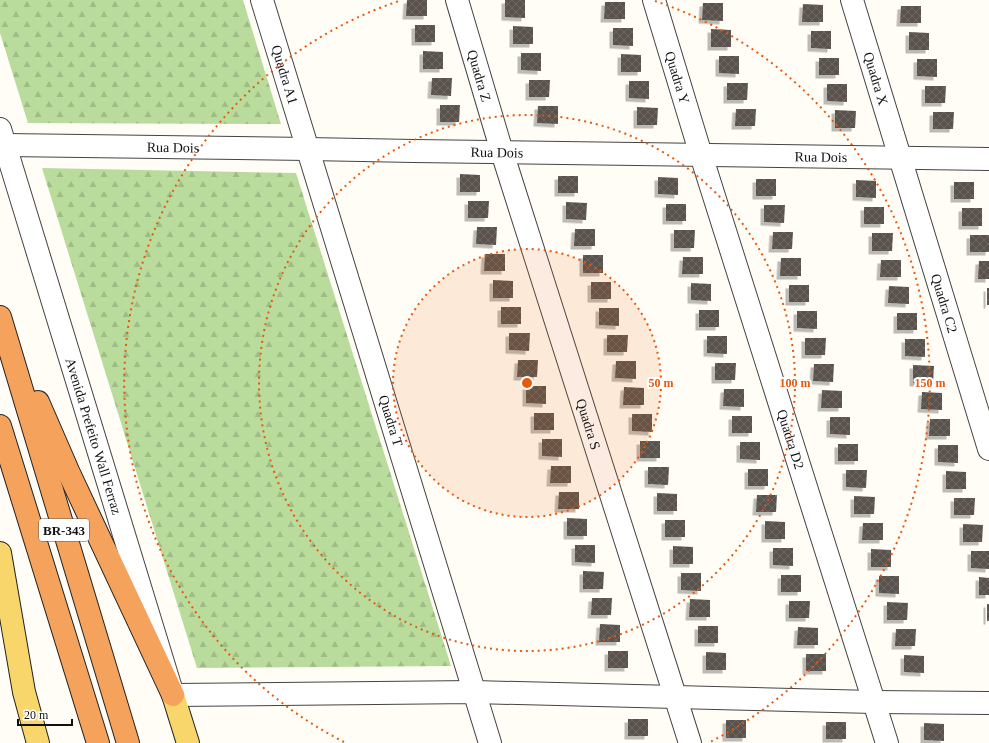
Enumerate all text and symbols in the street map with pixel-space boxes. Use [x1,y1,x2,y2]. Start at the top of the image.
street label: Quadra A1 [269,43,301,106]
street label: Quadra Z [465,48,494,103]
street label: Quadra Y [662,49,693,106]
street label: Quadra X [861,50,891,107]
street label: Rua Dois [147,139,199,155]
street label: Rua Dois [471,144,523,160]
street label: Rua Dois [795,149,847,165]
street label: Quadra C2 [928,272,961,335]
street label: Avenida Prefeito Wall Ferraz [63,356,125,516]
centre of rings [520,376,534,390]
text: 50 m [649,376,674,390]
text: 100 m [780,376,811,390]
text: 150 m [915,376,946,390]
street label: Quadra T [376,393,406,449]
street label: Quadra S [573,397,604,451]
street label: Quadra D2 [774,407,807,471]
road number: BR-343 [39,519,89,541]
scale bar [18,701,72,727]
text: 20 m [24,708,49,722]

